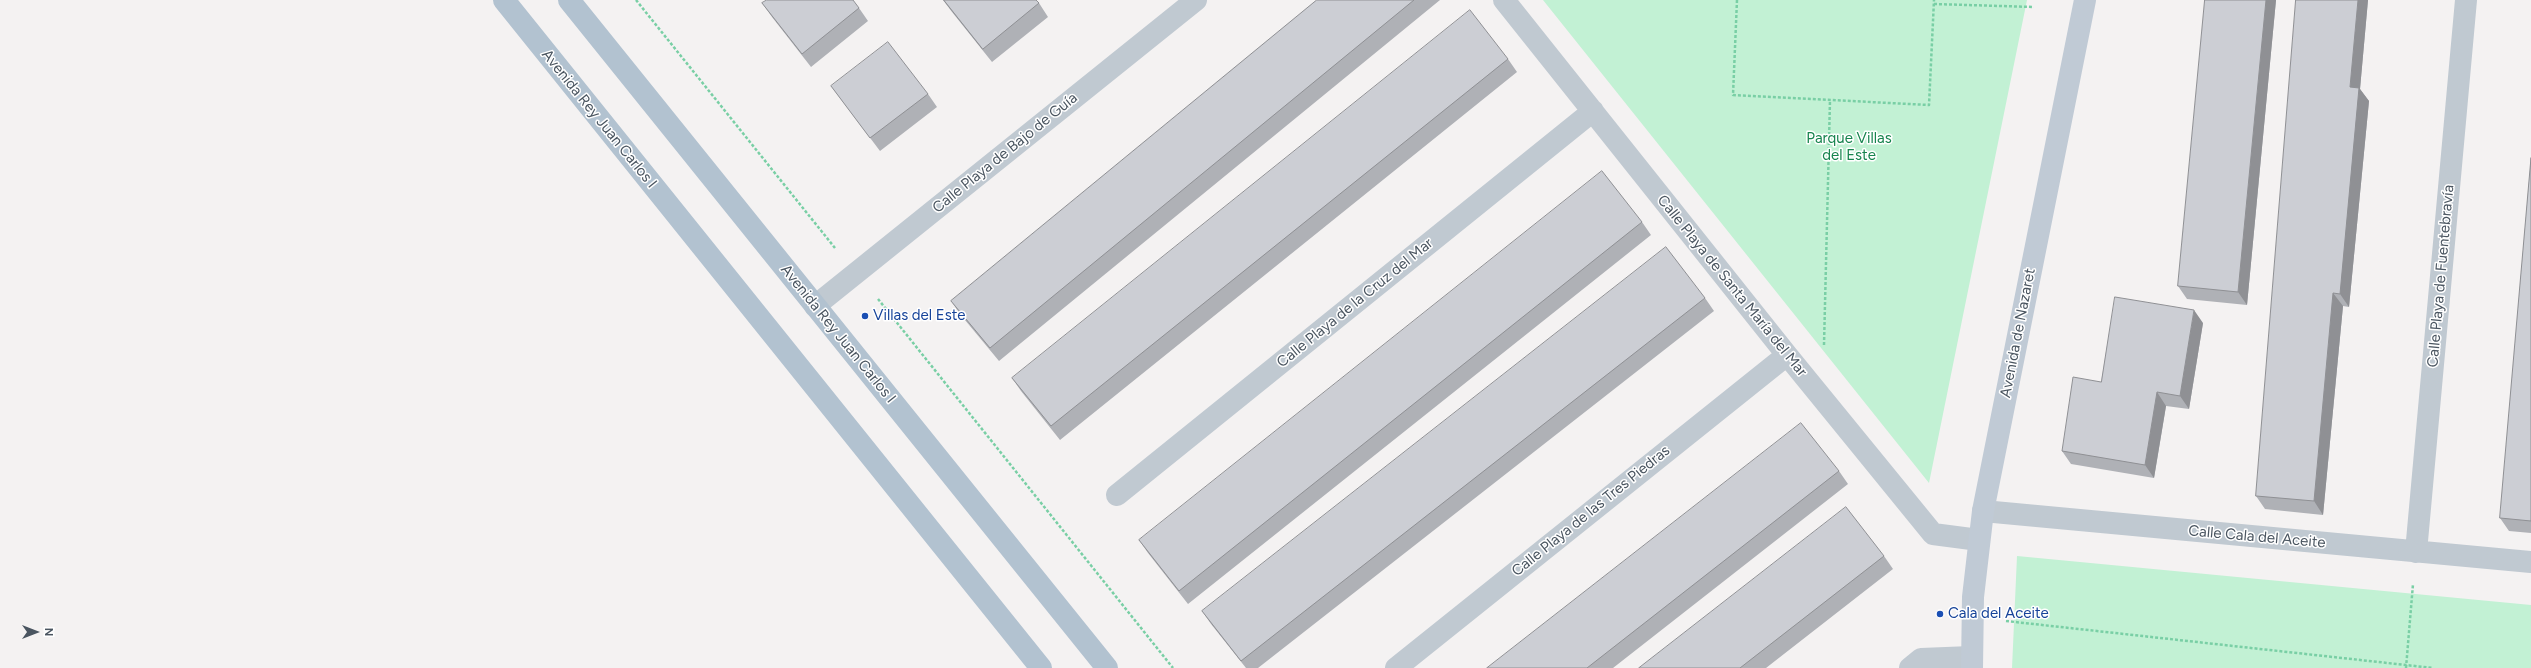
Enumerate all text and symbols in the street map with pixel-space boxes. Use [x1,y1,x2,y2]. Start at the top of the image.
street label: Avenida Rey Juan Carlos I [538,46,660,192]
street label: Calle Playa de Bajo de Guía [929,89,1081,217]
park label: Parque Villas del Este [1806,130,1892,165]
street label: Calle Playa de Fuentebravía [2424,184,2458,368]
street label: Calle Playa de Santa María del Mar [1653,192,1811,380]
street label: Calle Playa de la Cruz del Mar [1273,234,1437,372]
street label: Avenida Rey Juan Carlos I [777,261,899,407]
street label: Avenida de Nazaret [1997,267,2039,399]
place label: Villas del Este [873,307,965,325]
marker: Villas del Este [860,311,870,321]
street label: Calle Playa de las Tres Piedras [1508,442,1674,580]
street label: Calle Cala del Aceite [2188,522,2326,552]
place label: Cala del Aceite [1948,605,2049,623]
marker: Cala del Aceite [1935,609,1945,619]
north arrow [16,612,56,652]
text: N [42,628,55,636]

